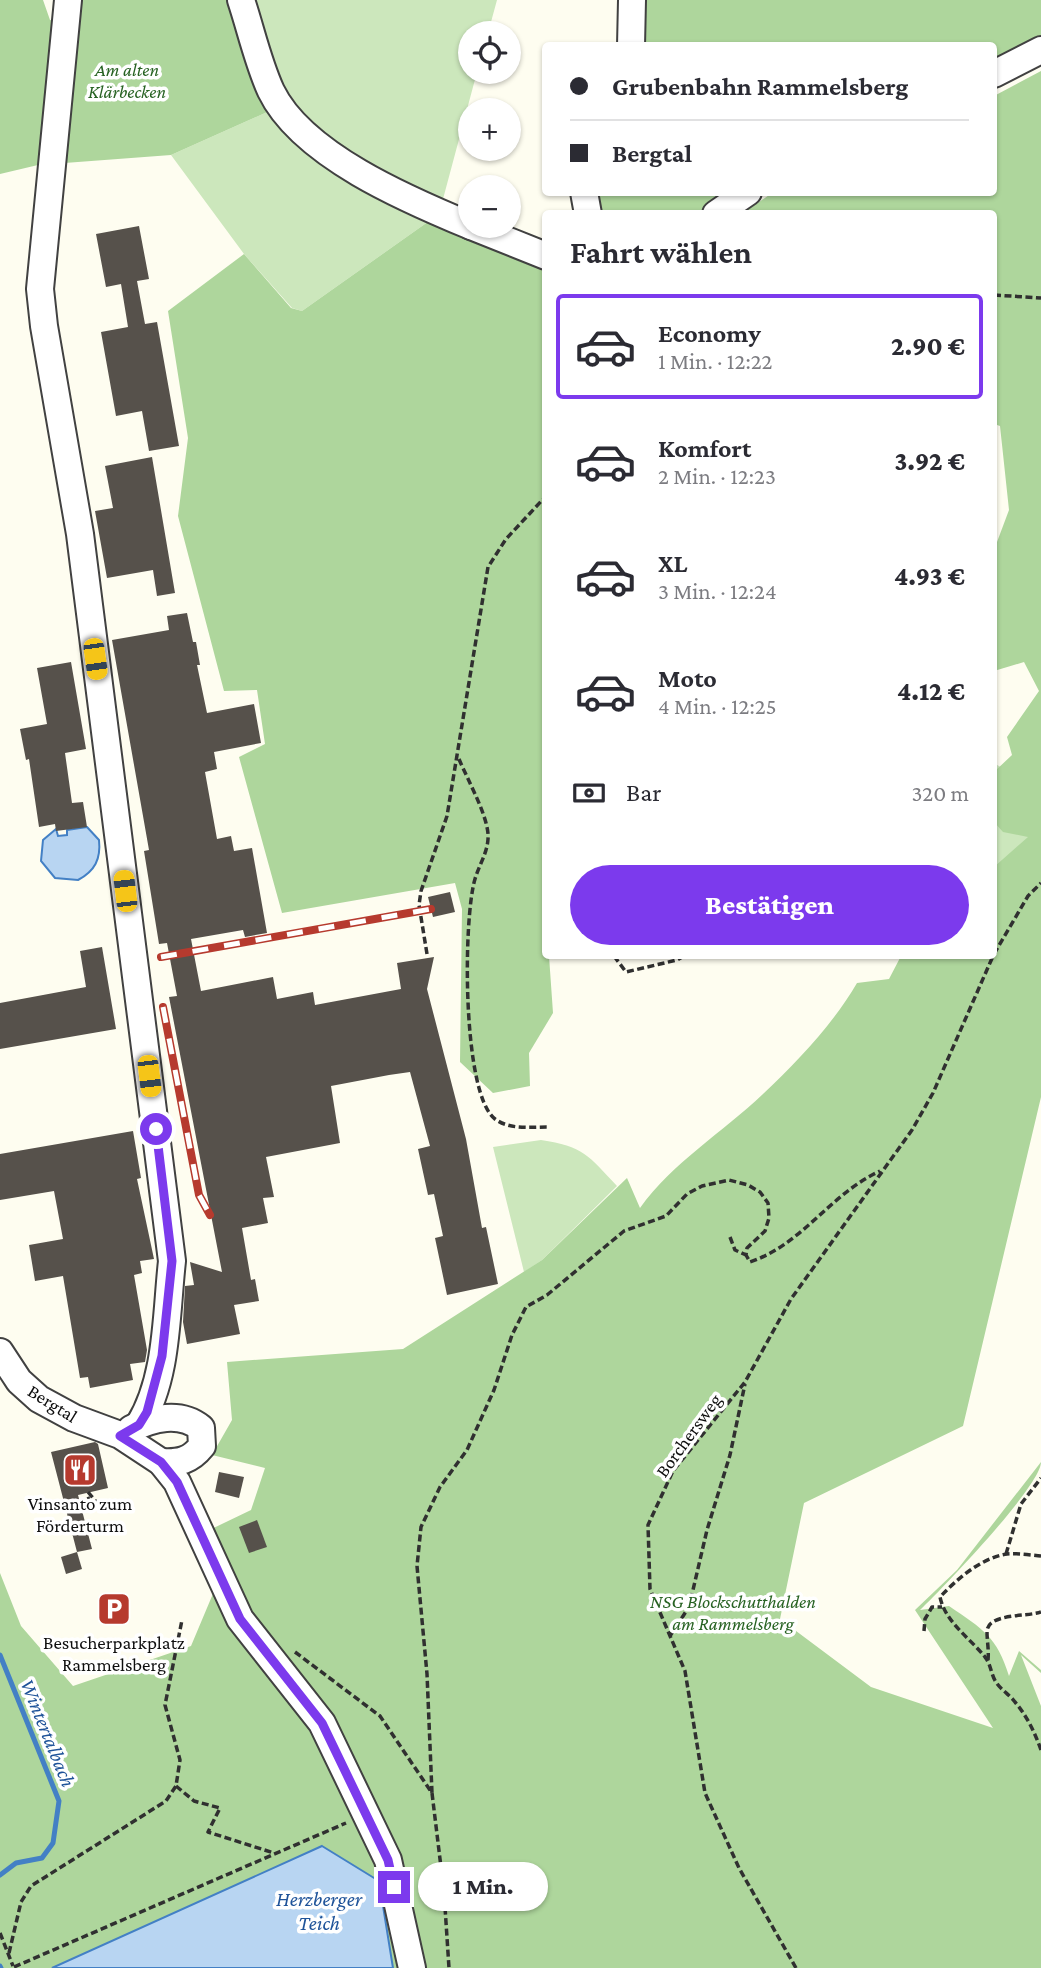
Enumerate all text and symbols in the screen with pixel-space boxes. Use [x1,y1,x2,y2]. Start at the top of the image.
map controls [458,21,521,238]
button: locate [458,21,521,84]
park label: Am alten Klärbecken [88,59,166,102]
text: Grubenbahn Rammelsberg [612,72,908,101]
button: + [458,98,521,161]
text: Bergtal [612,139,692,168]
button: − [458,175,521,238]
text: Fahrt wählen [570,234,752,270]
icon: car [574,315,637,378]
text: Economy [658,319,761,348]
text: 2.90 € [891,332,965,361]
text: 1 Min. · 12:22 [658,348,772,374]
icon: car [574,430,637,493]
text: Komfort [658,434,751,463]
text: 3.92 € [895,447,965,476]
text: 2 Min. · 12:23 [658,463,776,489]
icon: car [574,545,637,608]
text: XL [658,549,687,578]
text: 4.93 € [894,562,965,591]
text: 3 Min. · 12:24 [658,578,777,604]
car [82,637,109,681]
icon: car [574,660,637,723]
text: Moto [658,664,717,693]
text: 4.12 € [897,677,965,706]
text: 4 Min. · 12:25 [658,693,777,719]
icon: cash [570,774,608,812]
text: Bar [626,778,662,807]
text: 320 m [911,780,969,806]
button: Bestätigen [570,865,969,945]
car [113,869,138,913]
car [137,1054,162,1098]
route start [140,1113,172,1145]
street label: Bergtal [24,1380,81,1427]
street label: Borchersweg [651,1390,726,1481]
restaurant icon: Vinsanto zum Förderturm [61,1451,99,1489]
place label: Vinsanto zum Förderturm [28,1493,132,1536]
parking icon: Besucherparkplatz Rammelsberg [95,1590,133,1628]
park label: NSG Blockschutthalden am Rammelsberg [650,1591,816,1634]
place label: Besucherparkplatz Rammelsberg [43,1632,185,1675]
water label: Wintertalbach [15,1675,81,1791]
callout: 1 Min. [418,1862,548,1912]
route end [378,1871,410,1903]
text: 1 Min. [452,1873,514,1899]
water label: Herzberger Teich [276,1887,363,1935]

